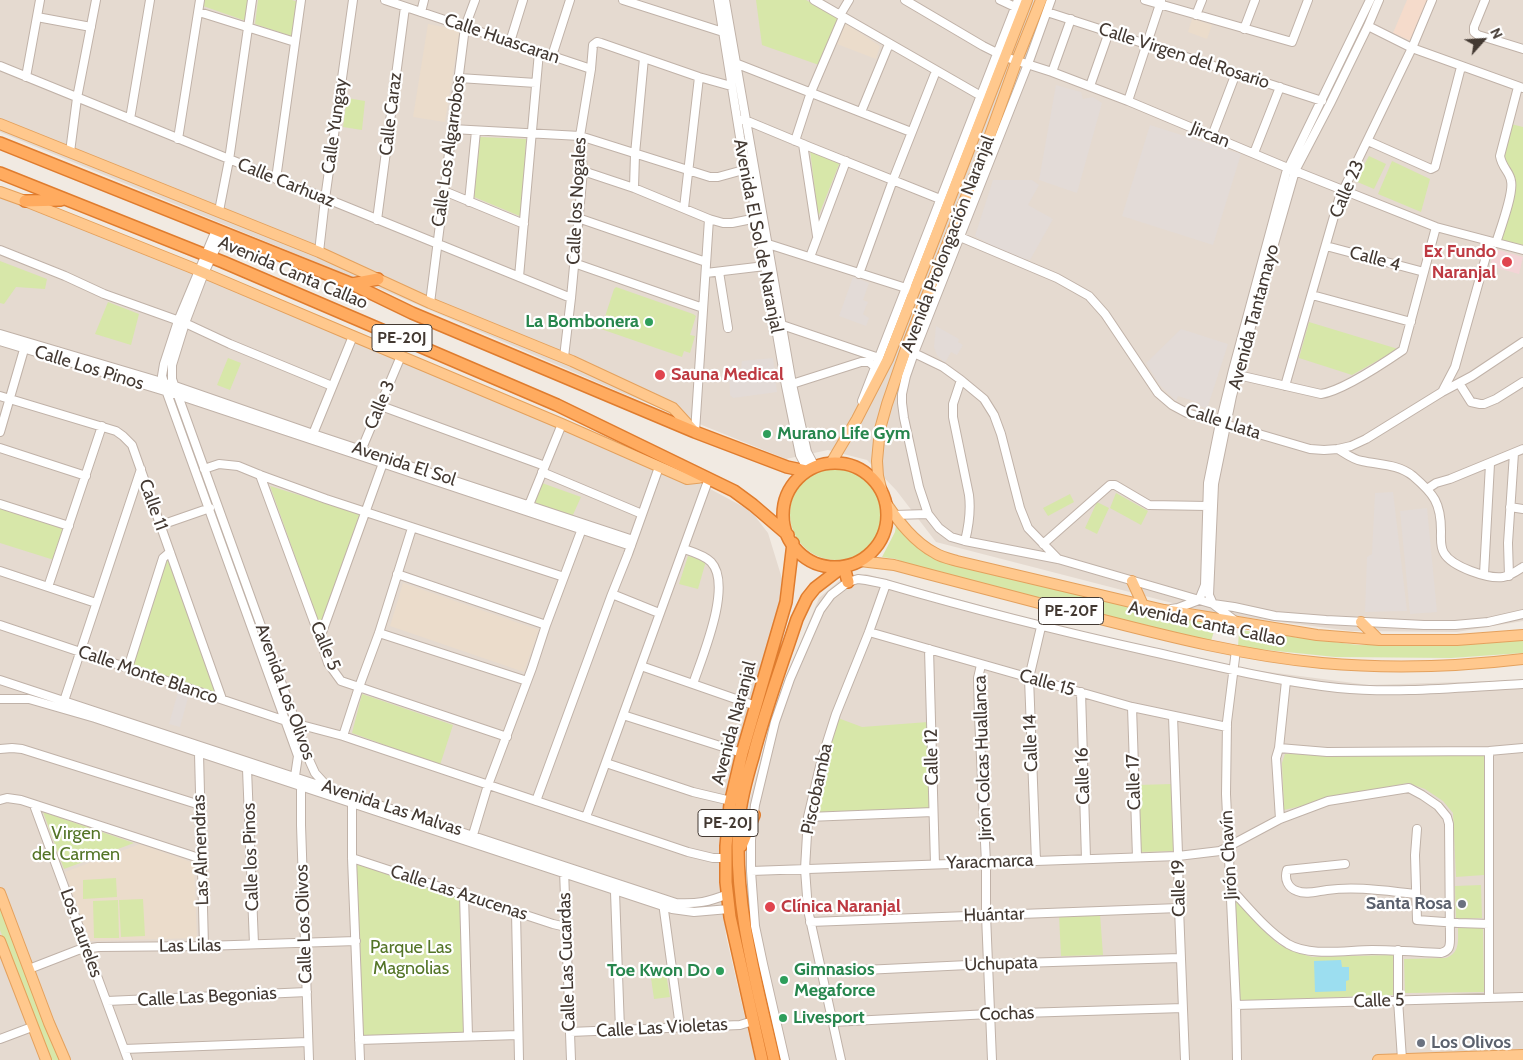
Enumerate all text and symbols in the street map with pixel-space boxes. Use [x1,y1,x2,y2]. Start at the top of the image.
street label: Calle Huascaran [442,9,562,69]
north arrow [1458,15,1508,65]
street label: Calle Virgen del Rosario [1096,18,1272,94]
text: N [1486,25,1507,42]
street label: Calle Caraz [375,71,407,157]
street label: Calle Los Algarrobos [428,74,470,228]
street label: Calle Yungay [318,77,352,175]
street label: Jircan [1187,117,1233,153]
street label: Avenida Prolongación Naranjal [897,133,999,355]
street label: Calle los Nogales [563,137,591,265]
street label: Avenida El Sol de Naranjal [729,137,787,335]
street label: Calle Carhuaz [234,154,338,212]
street label: Calle 23 [1325,157,1369,221]
street label: Avenida Canta Callao [215,232,371,314]
place label: Ex Fundo Naranjal [1424,241,1496,284]
street label: Avenida Tantamayo [1224,242,1284,392]
street label: Calle 4 [1347,242,1403,276]
marker: Ex Fundo Naranjal [1500,255,1514,269]
place label: La Bombonera [525,311,639,333]
marker: La Bombonera [643,316,655,328]
road number: PE-20J [372,324,432,352]
street label: Calle Los Pinos [32,341,146,395]
place label: Sauna Medical [671,364,784,386]
marker: Sauna Medical [653,368,667,382]
street label: Calle 3 [360,377,400,433]
street label: Calle Llata [1183,400,1263,444]
place label: Murano Life Gym [777,423,910,445]
marker: Murano Life Gym [761,428,773,440]
street label: Avenida El Sol [349,437,459,491]
street label: Calle 11 [134,476,172,534]
street label: Avenida Canta Callao [1126,597,1288,651]
road number: PE-20F [1038,598,1104,624]
street label: Calle 5 [305,618,345,674]
street label: Avenida Los Olivos [250,621,320,763]
street label: Calle Monte Blanco [75,641,221,709]
street label: Avenida Naranjal [707,659,761,787]
street label: Calle 15 [1017,665,1077,701]
street label: Jirón Colcas Huallanca [969,675,997,841]
street label: Calle 14 [1019,714,1043,772]
street label: Calle 12 [921,728,943,786]
street label: Piscobamba [797,742,837,836]
street label: Calle 16 [1071,747,1095,805]
street label: Calle 17 [1122,753,1146,811]
street label: Avenida Las Malvas [319,775,465,841]
street label: Las Almendras [188,794,214,906]
street label: Calle los Pinos [238,802,264,912]
road number: PE-20J [698,810,758,836]
street label: Jirón Chavín [1216,810,1242,900]
park label: Virgen del Carmen [32,823,120,866]
street label: Yaracmarca [946,850,1034,874]
street label: Calle 19 [1168,859,1190,917]
street label: Calle Las Azucenas [388,861,530,925]
street label: Calle Los Olivos [291,864,317,984]
street label: Los Laureles [55,886,107,980]
street label: Calle Las Cucardas [554,892,580,1032]
place label: Santa Rosa [1366,893,1452,915]
place label: Clínica Naranjal [781,896,901,918]
marker: Santa Rosa [1456,898,1468,910]
marker: Clínica Naranjal [763,900,777,914]
street label: Huántar [963,903,1025,927]
street label: Las Lilas [159,935,221,957]
park label: Parque Las Magnolias [370,937,452,980]
street label: Uchupata [964,952,1038,976]
place label: Gimnasios Megaforce [794,959,875,1002]
place label: Toe Kwon Do [607,960,710,982]
marker: Toe Kwon Do [714,965,726,977]
marker: Gimnasios Megaforce [778,974,790,986]
street label: Calle Las Begonias [137,983,277,1011]
street label: Calle 5 [1353,989,1405,1013]
street label: Cochas [979,1002,1035,1026]
place label: Livesport [793,1007,865,1029]
marker: Livesport [777,1012,789,1024]
street label: Calle Las Violetas [596,1014,728,1042]
place label: Los Olivos [1431,1032,1511,1054]
marker: Los Olivos [1415,1037,1427,1049]

